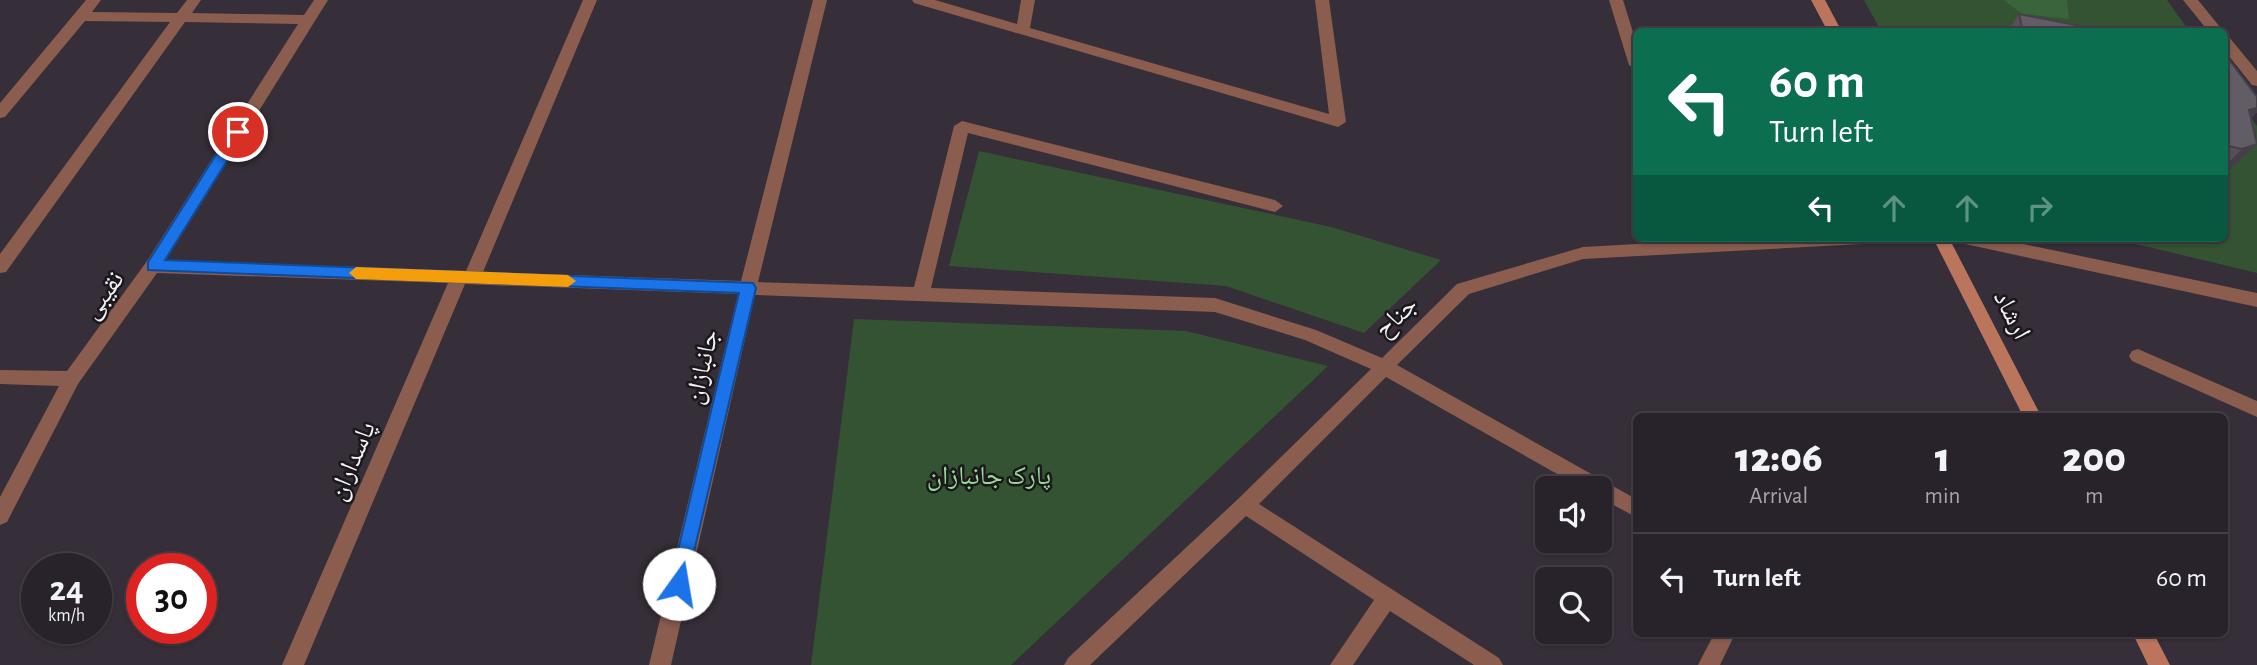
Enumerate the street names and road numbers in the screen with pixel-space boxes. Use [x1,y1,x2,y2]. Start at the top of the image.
street label: نقیبی [77,266,130,325]
street label: ارشاد [1989,287,2035,343]
street label: جناح [1370,291,1423,344]
street label: جانبازان [681,327,725,407]
street label: پاسداران [324,418,382,505]

